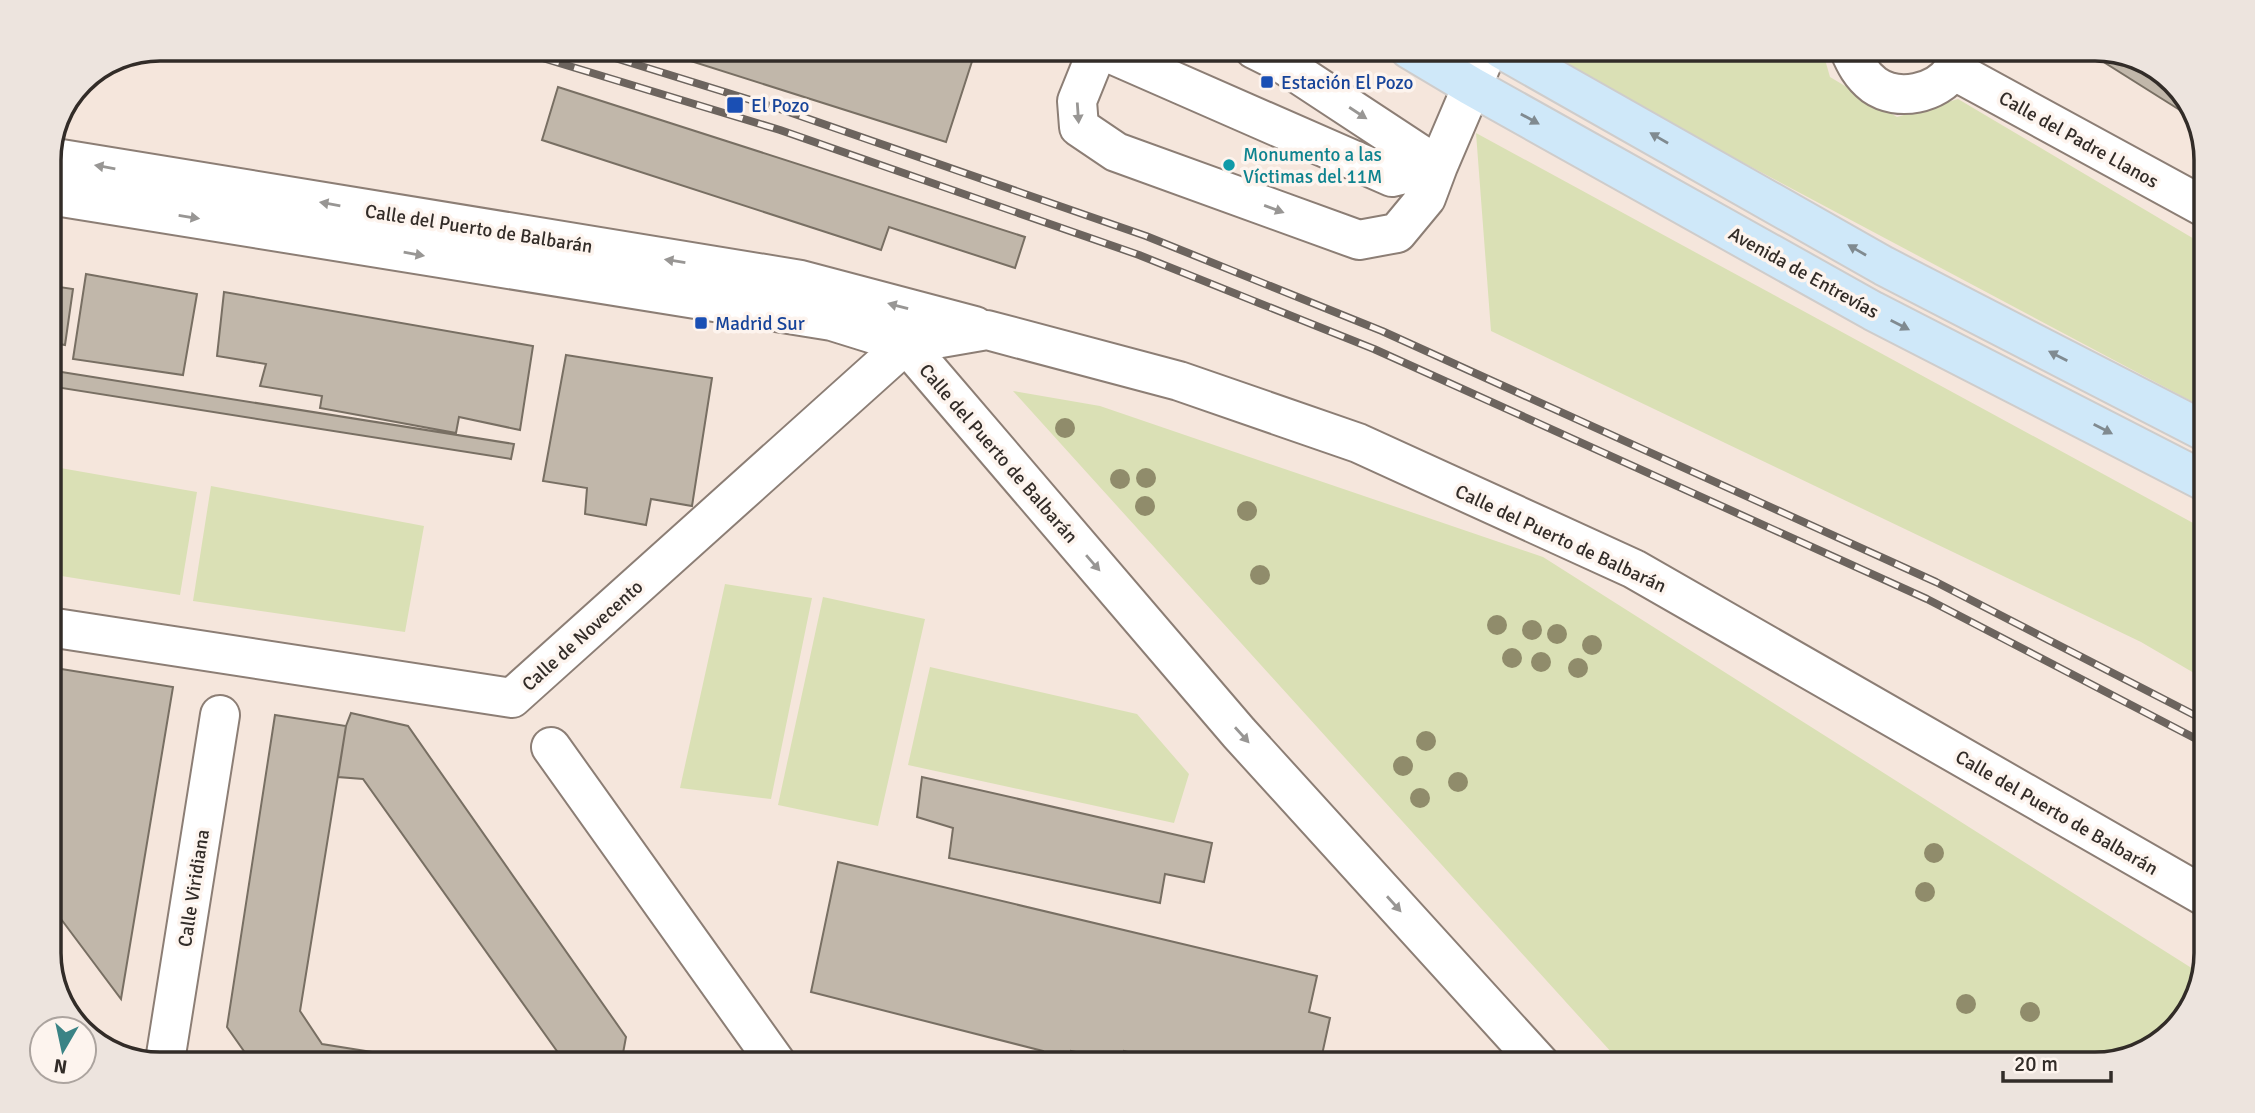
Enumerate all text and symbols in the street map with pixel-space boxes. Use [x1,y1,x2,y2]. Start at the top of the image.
place label: Estación El Pozo [1281,71,1414,95]
marker: Estación El Pozo [1259,74,1275,90]
street label: Calle del Padre Llanos [1995,86,2162,194]
place label: El Pozo [751,94,810,118]
marker: El Pozo [725,95,745,115]
one-way arrow [1072,102,1083,124]
one-way arrow [1349,106,1367,120]
one-way arrow [1520,113,1540,125]
one-way arrow [1649,132,1668,144]
place label: Monumento a las Víctimas del 11M [1243,143,1382,189]
marker: Monumento a las Víctimas del 11M [1221,157,1237,173]
one-way arrow [94,161,116,172]
one-way arrow [319,198,341,209]
street label: Calle del Puerto de Balbarán [363,199,594,259]
one-way arrow [1264,204,1285,215]
one-way arrow [178,212,200,223]
street label: Avenida de Entrevías [1724,222,1883,324]
one-way arrow [1847,244,1866,256]
one-way arrow [403,249,425,260]
one-way arrow [664,255,686,266]
one-way arrow [887,300,909,311]
place label: Madrid Sur [715,312,805,336]
marker: Madrid Sur [693,315,709,331]
one-way arrow [1890,319,1910,330]
one-way arrow [2048,350,2068,361]
street label: Calle del Puerto de Balbarán [914,359,1083,548]
one-way arrow [2093,423,2112,435]
street label: Calle del Puerto de Balbarán [1451,479,1670,598]
one-way arrow [1085,554,1101,572]
street label: Calle de Novecento [517,575,648,696]
one-way arrow [1234,727,1249,744]
street label: Calle del Puerto de Balbarán [1951,745,2162,881]
street label: Calle Viridiana [173,828,215,949]
one-way arrow [1386,895,1402,913]
north arrow [28,1015,98,1085]
scale bar [2003,1040,2112,1084]
text: 20 m [2014,1051,2058,1077]
text: N [52,1053,69,1079]

